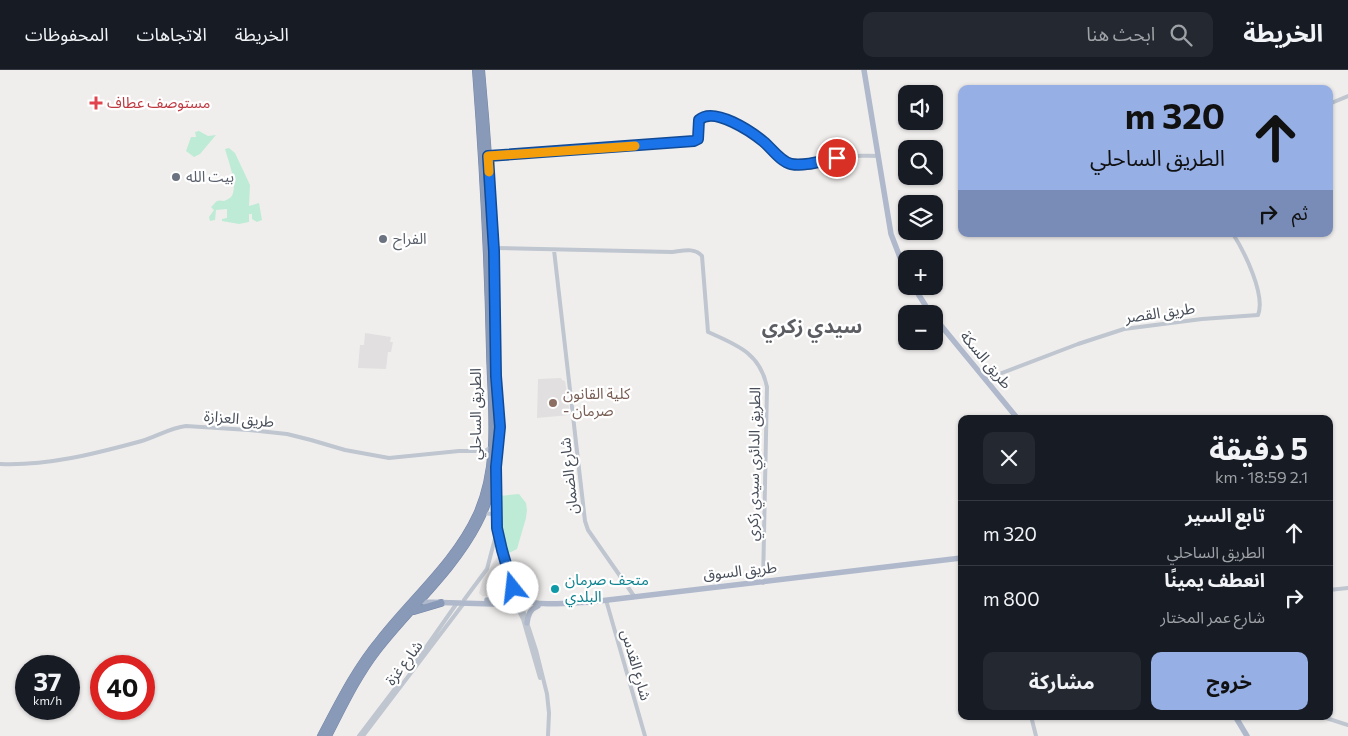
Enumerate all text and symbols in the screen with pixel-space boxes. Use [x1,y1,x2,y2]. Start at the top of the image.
search box [863,12,1213,57]
text: الخريطة [1243,18,1323,47]
icon: search [1167,21,1195,49]
text: ابحث هنا [1086,22,1155,45]
text: المحفوظات [25,23,109,45]
text: الاتجاهات [137,23,207,45]
text: الخريطة [235,23,289,45]
map controls [898,85,943,350]
button: sound [898,85,943,130]
place label: مستوصف عطاف [107,93,211,112]
text: 320 m [1125,93,1225,136]
marker: مستوصف عطاف [89,96,103,110]
icon: ahead [1243,105,1308,170]
pin [816,137,858,179]
button: search [898,140,943,185]
icon: arrive [823,144,851,172]
text: الطريق الساحلي [1090,144,1225,171]
place label: بيت الله [186,167,234,185]
marker: بيت الله [170,171,182,183]
button: layers [898,195,943,240]
icon: right [1254,200,1282,228]
text: ثم [1292,201,1308,224]
place label: الفراح [393,229,427,251]
marker: الفراح [377,233,389,245]
button: + [898,250,943,295]
street label: طريق القصر [1123,298,1196,328]
button: − [898,305,943,350]
district label: سيدي زكري [762,313,862,343]
street label: طريق السكة [956,327,1016,393]
street label: الطريق الساحلي [466,368,487,460]
place label: كلية القانون - صرمان [563,384,631,420]
street label: الطريق الدائري سيدي زكري [743,387,767,541]
marker: كلية القانون - صرمان [547,397,559,409]
street label: طريق العزازة [203,406,275,432]
text: 5 دقيقة [1209,429,1308,466]
button: close [983,432,1035,484]
street label: شارع الضمان [555,436,585,515]
text: 2.1 km · 18:59 [1215,467,1308,486]
text: تابع السير [1185,503,1265,526]
icon: ahead [1280,519,1308,547]
text: 320 m [983,522,1037,545]
text: الطريق الساحلي [1167,542,1265,561]
street label: طريق السوق [702,557,778,585]
position arrow [486,561,538,613]
text: انعطف يمينًا [1164,568,1265,591]
place label: متحف صرمان البلدي [565,570,649,608]
marker: متحف صرمان البلدي [549,583,561,595]
icon: right [1280,584,1308,612]
text: 800 m [983,587,1040,610]
text: شارع عمر المختار [1160,607,1265,626]
street label: شارع القدس [614,627,656,704]
street label: شارع غزة [381,636,429,691]
button: مشاركة [983,652,1141,710]
button: خروج [1151,652,1308,710]
speed limit sign: 40 [90,655,155,720]
text: 37 [33,666,62,696]
text: km/h [33,693,62,707]

